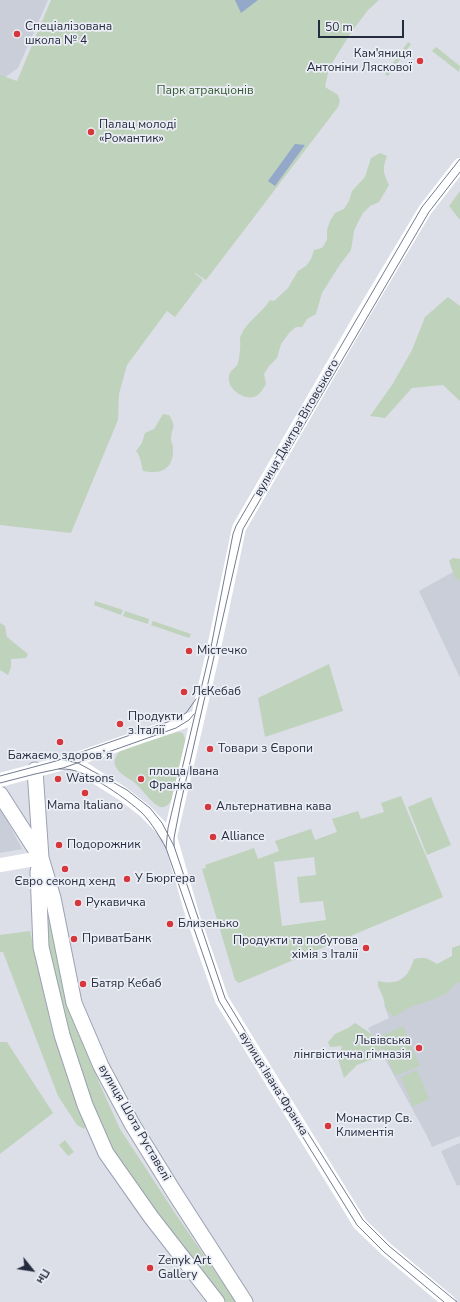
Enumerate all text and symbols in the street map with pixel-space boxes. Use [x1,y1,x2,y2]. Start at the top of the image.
scale bar [320,12,406,38]
text: 50 m [325,19,353,35]
place label: Спеціалізована школа № 4 [25,20,112,48]
marker: Спеціалізована школа № 4 [12,29,22,39]
place label: Кам'яниця Антоніни Ляскової [307,47,412,75]
marker: Кам'яниця Антоніни Ляскової [415,56,425,66]
park label: Парк атракціонів [156,84,254,98]
place label: Палац молоді «Романтик» [99,118,176,146]
marker: Палац молоді «Романтик» [86,127,96,137]
street label: вулиця Дмитра Вітовського [252,357,342,499]
place label: Мiстечко [197,644,247,658]
marker: Мiстечко [184,646,194,656]
place label: ЛєКебаб [192,685,241,699]
marker: ЛєКебаб [179,687,189,697]
place label: Продукти з Італії [128,710,183,738]
marker: Продукти з Італії [115,719,125,729]
marker: Бажаємо здоровʼя [55,737,65,747]
place label: Товари з Європи [218,742,313,756]
marker: Товари з Європи [205,744,215,754]
place label: Бажаємо здоровʼя [8,749,112,763]
place label: площа Івана Франка [149,765,219,793]
place label: Watsons [66,772,114,786]
marker: Watsons [53,774,63,784]
marker: площа Івана Франка [136,774,146,784]
marker: Mama Italiano [80,788,90,798]
place label: Mama Italiano [47,799,123,813]
place label: Альтернативна кава [216,800,331,814]
marker: Альтернативна кава [203,802,213,812]
place label: Alliance [221,830,265,844]
marker: Alliance [208,832,218,842]
place label: Подорожник [67,838,140,852]
marker: Подорожник [54,840,64,850]
marker: Євро секонд хенд [60,864,70,874]
place label: У Бюргера [135,872,195,886]
marker: У Бюргера [122,874,132,884]
place label: Євро секонд хенд [14,875,116,889]
place label: Рукавичка [86,896,146,910]
marker: Рукавичка [73,898,83,908]
place label: Близенько [178,917,239,931]
marker: Близенько [165,919,175,929]
place label: ПриватБанк [82,932,151,946]
marker: ПриватБанк [69,934,79,944]
place label: Продукти та побутова хімія з Італії [233,934,358,962]
marker: Продукти та побутова хімія з Італії [361,943,371,953]
place label: Батяр Кебаб [91,977,162,991]
marker: Батяр Кебаб [78,979,88,989]
street label: вулиця Івана Франка [235,1030,311,1138]
place label: Львівська лінгвістична гімназія [293,1034,411,1062]
marker: Львівська лінгвістична гімназія [414,1043,424,1053]
street label: вулиця Шота Руставелі [95,1062,173,1184]
place label: Монастир Св. Климентія [336,1112,412,1140]
marker: Монастир Св. Климентія [323,1121,333,1131]
north arrow [12,1250,52,1290]
place label: Zenyk Art Gallery [158,1254,211,1282]
marker: Zenyk Art Gallery [145,1263,155,1273]
text: Пн [33,1266,53,1287]

